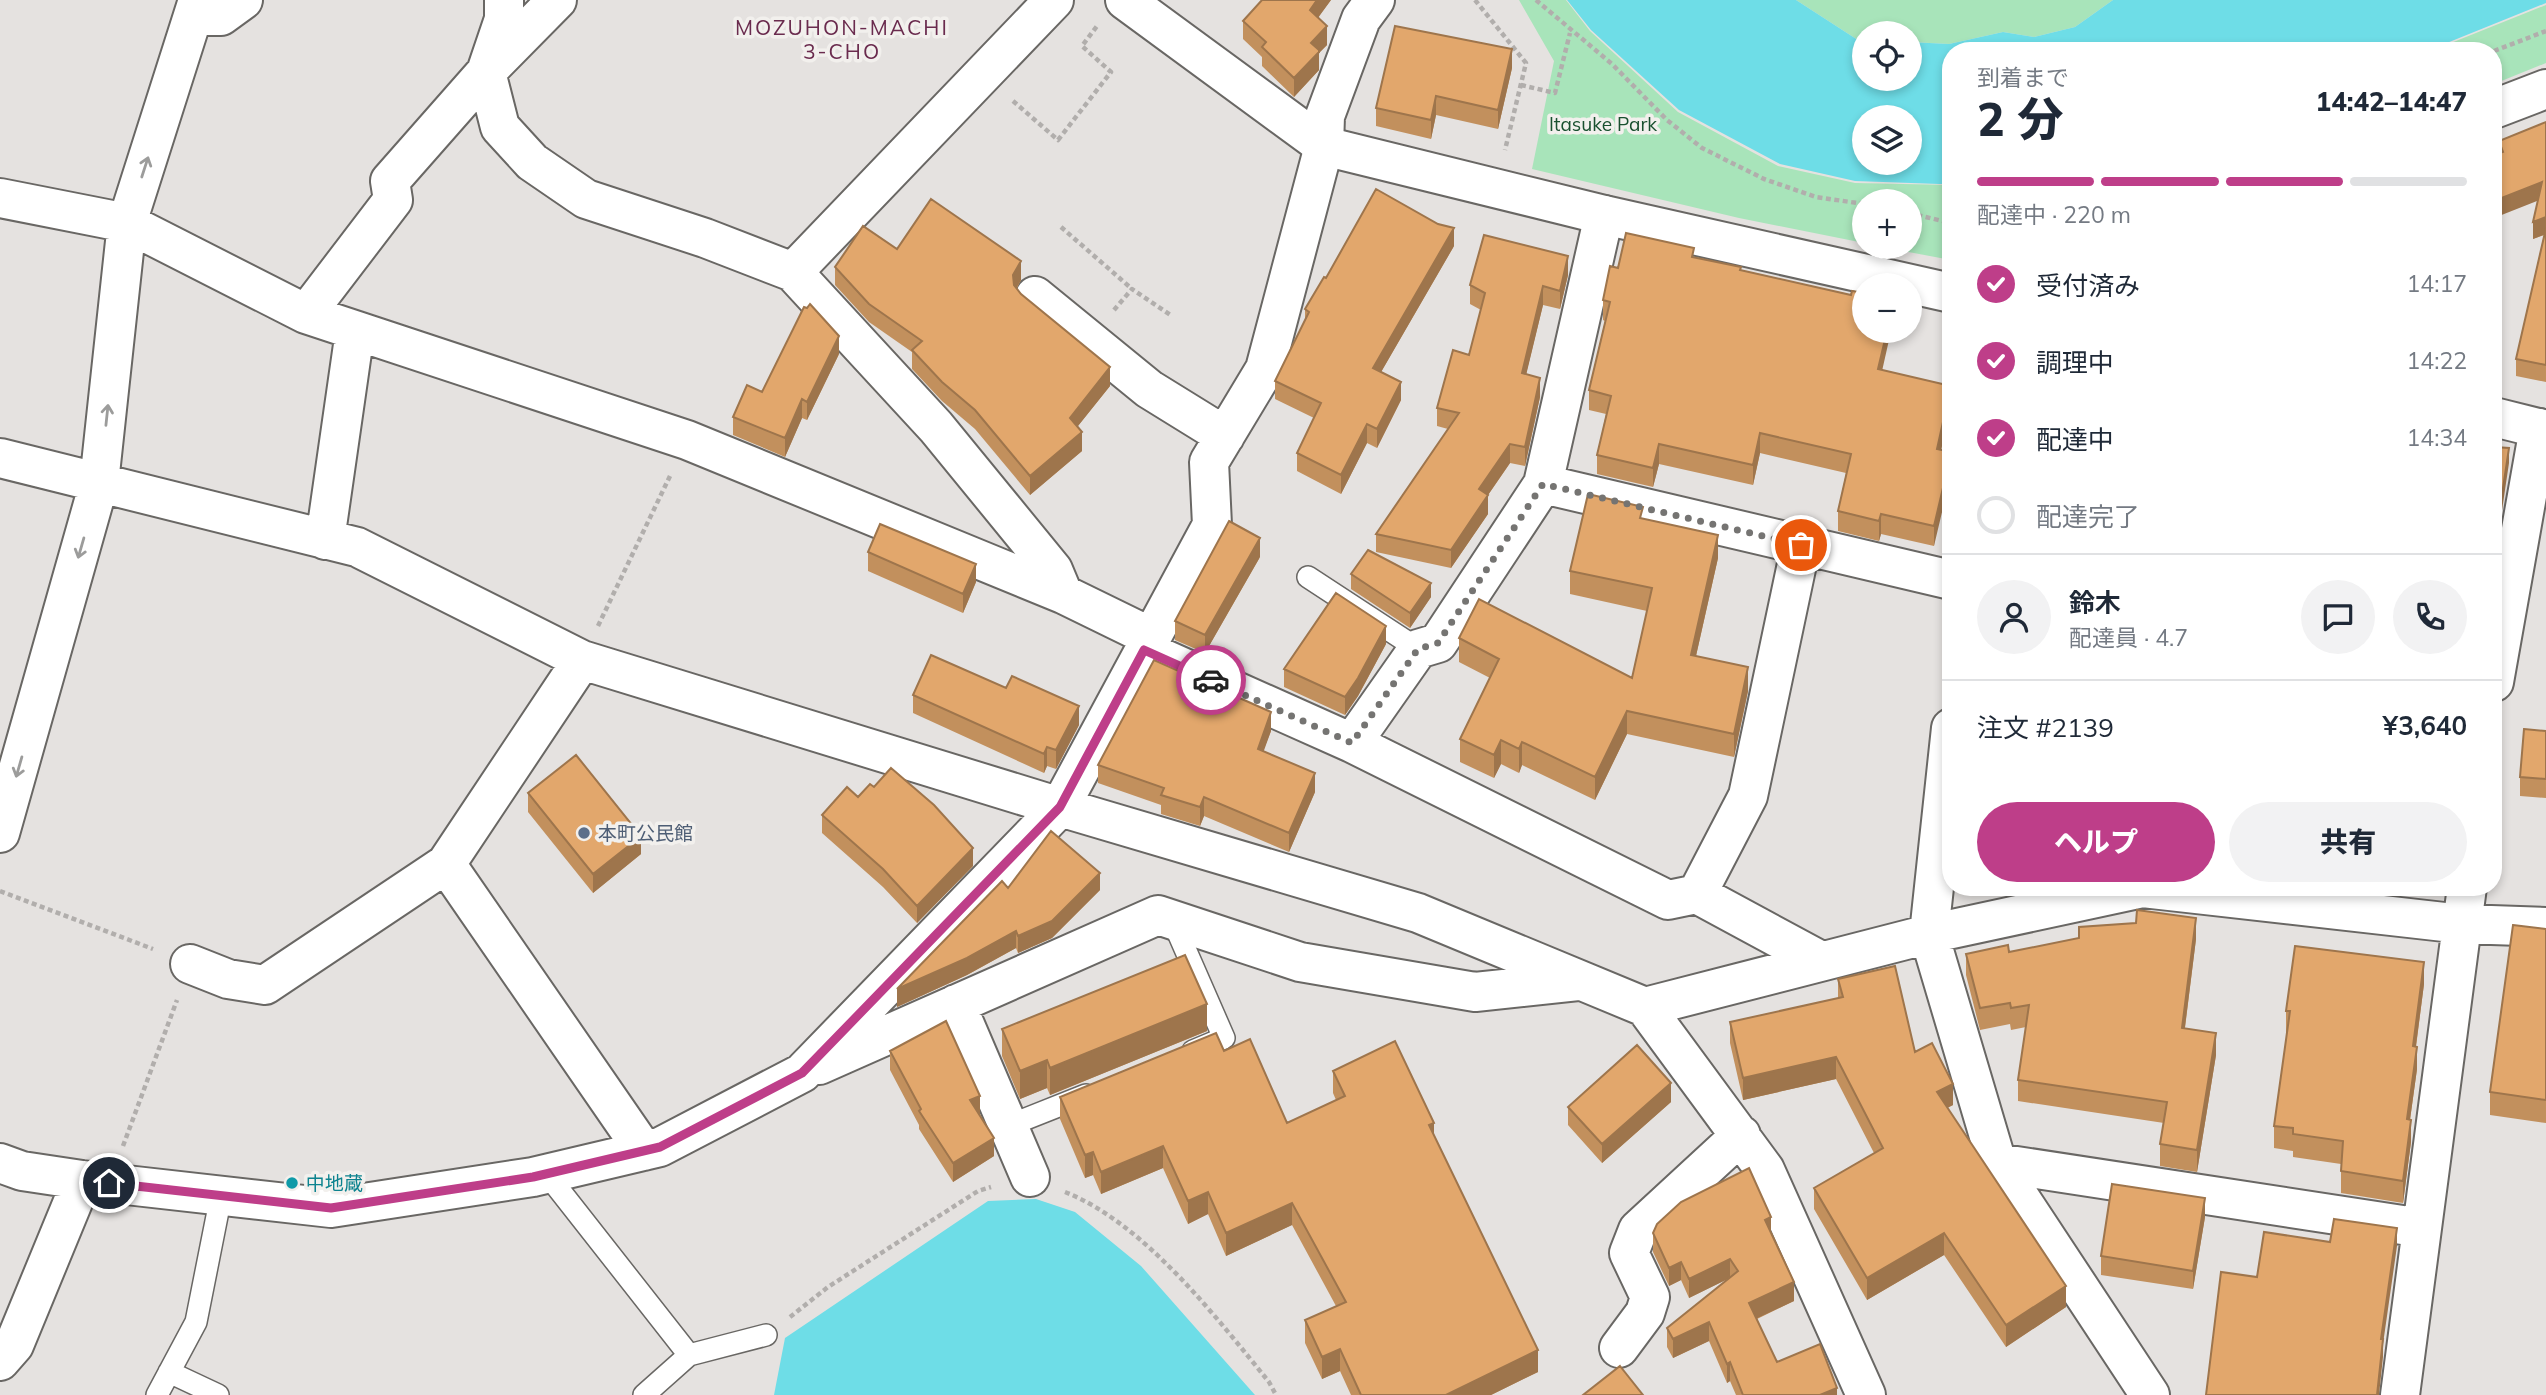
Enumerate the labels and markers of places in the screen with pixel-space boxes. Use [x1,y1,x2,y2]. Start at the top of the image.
pin [1771,515,1831,575]
place label: 本町公民館 [598,821,693,845]
marker: 本町公民館 [576,825,592,841]
pin [79,1153,139,1213]
place label: 中地蔵 [306,1171,363,1195]
marker: 中地蔵 [284,1175,300,1191]

